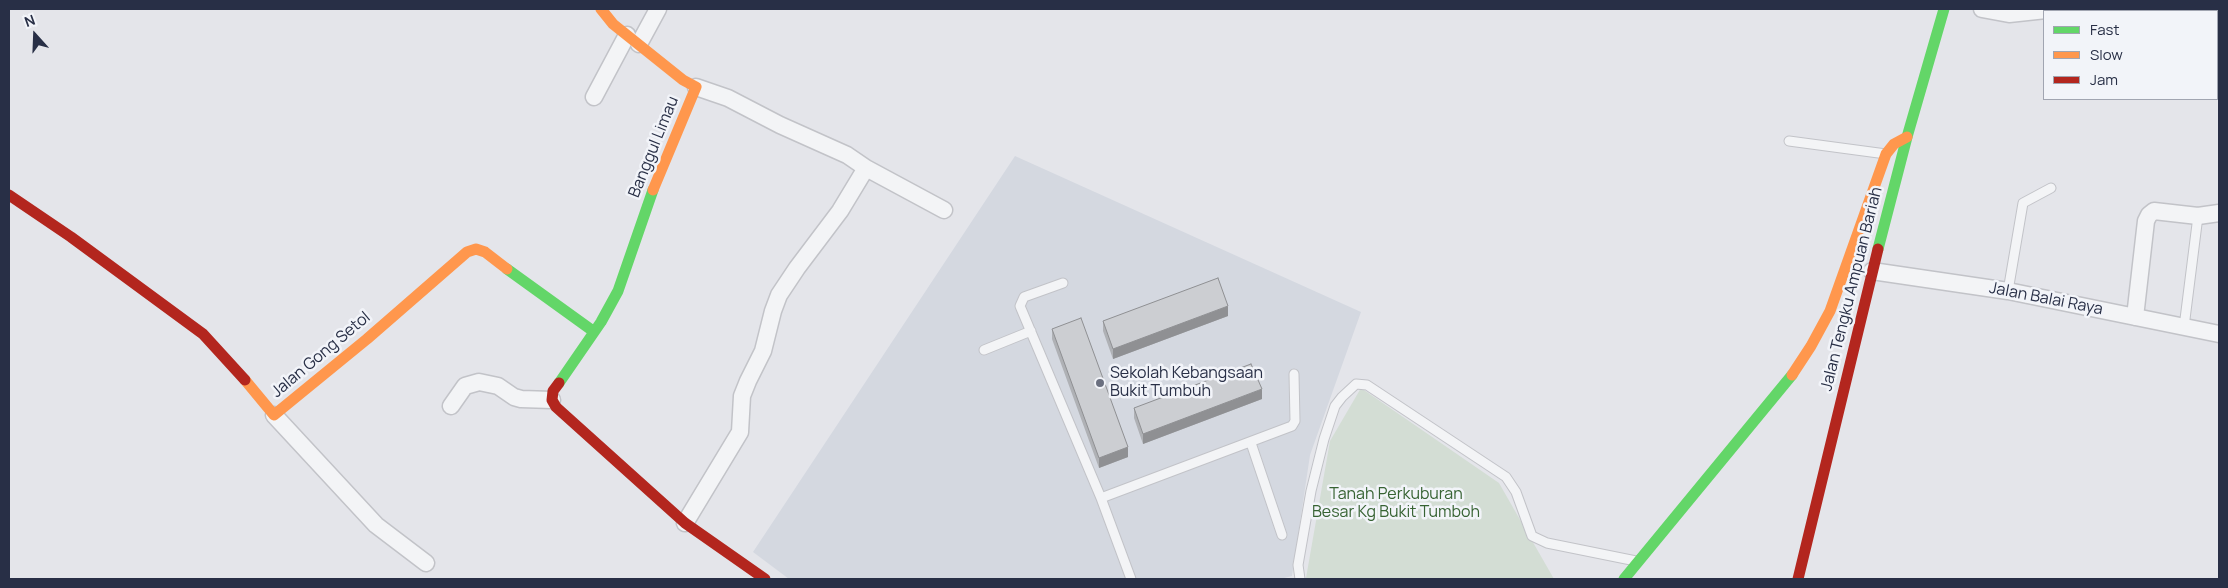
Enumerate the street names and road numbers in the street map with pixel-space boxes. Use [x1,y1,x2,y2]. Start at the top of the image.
street label: Banggul Limau [625,94,683,200]
street label: Jalan Tengku Ampuan Bariah [1817,185,1887,393]
street label: Jalan Balai Raya [1988,279,2104,319]
street label: Jalan Gong Setol [268,308,374,402]

